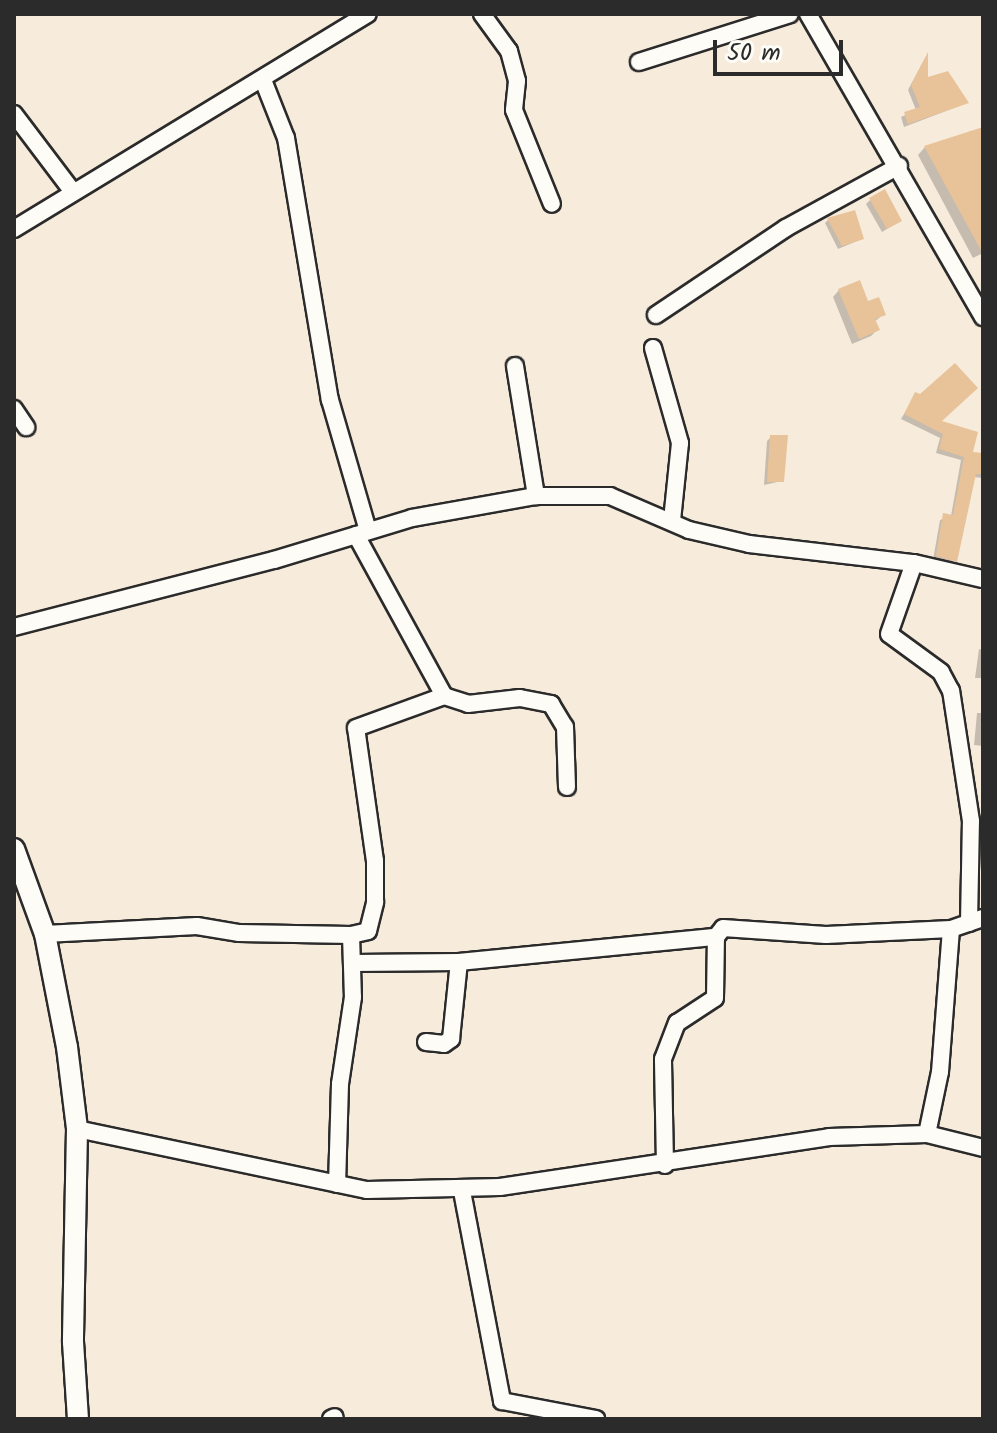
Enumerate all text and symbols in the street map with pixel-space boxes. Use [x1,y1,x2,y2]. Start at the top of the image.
scale bar [717,24,847,74]
text: 50 m [727,34,781,73]

